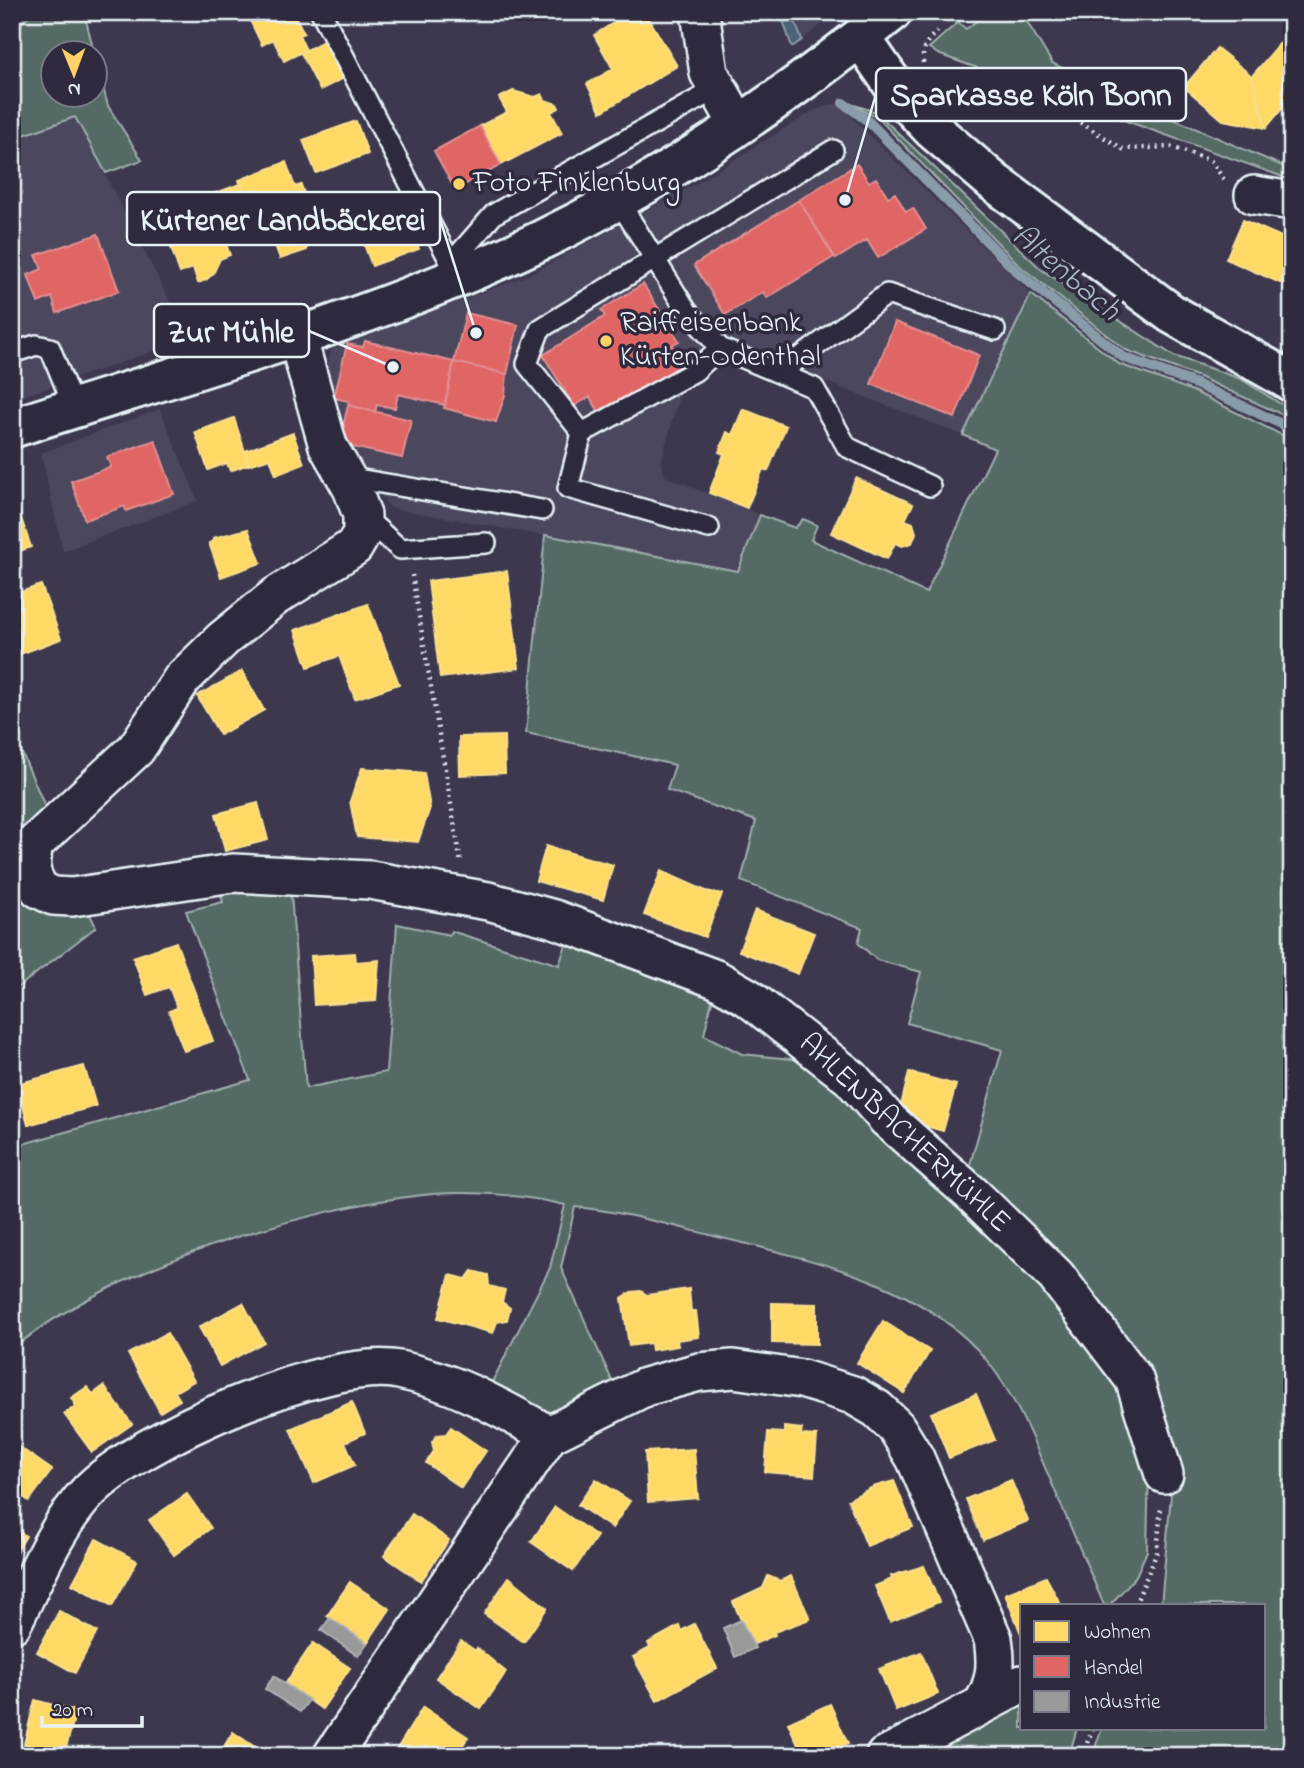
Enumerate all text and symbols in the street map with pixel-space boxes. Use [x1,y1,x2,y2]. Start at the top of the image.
north arrow [38,38,108,108]
callout: Sparkasse Köln Bonn [876,68,1186,121]
text: Sparkasse Köln Bonn [890,74,1172,121]
text: N [67,75,81,102]
place label: Foto Finklenburg [472,162,680,206]
marker: Foto Finklenburg [451,176,467,192]
callout: Kürtener Landbäckerei [127,192,440,245]
text: Kürtener Landbäckerei [140,199,426,246]
water label: Altenbach [1000,214,1130,334]
place label: Raiffeisenbank Kürten-Odenthal [620,302,821,380]
callout: Zur Mühle [154,304,309,357]
text: Zur Mühle [168,311,296,358]
marker: Raiffeisenbank Kürten-Odenthal [598,333,614,349]
street label: AHLENBACHERMÜHLE [788,1024,1020,1244]
legend [1020,1604,1266,1730]
text: Wohnen [1084,1618,1151,1648]
text: Handel [1084,1654,1143,1684]
scale bar [42,1684,142,1728]
text: Industrie [1084,1688,1161,1718]
text: 20 m [52,1696,93,1726]

